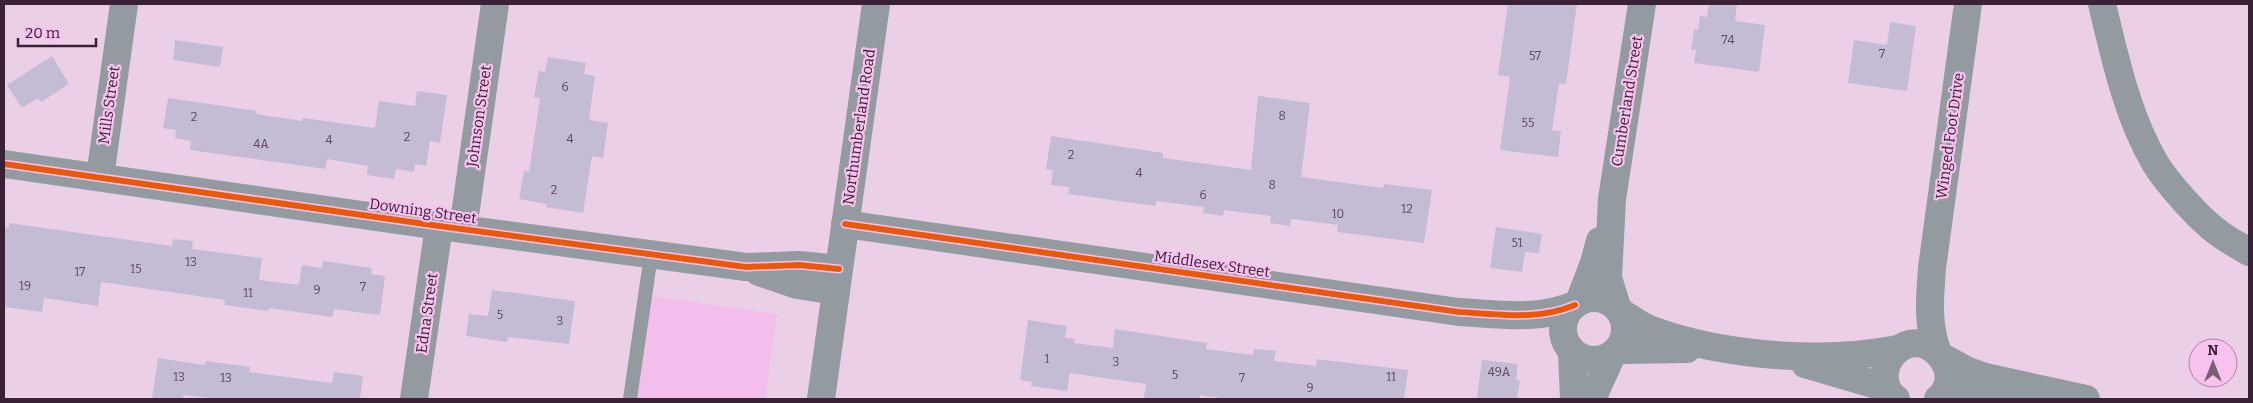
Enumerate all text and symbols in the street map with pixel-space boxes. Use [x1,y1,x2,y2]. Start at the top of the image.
scale bar [18,15,95,47]
text: 20 m [25,24,61,42]
house number: 74 [1722,33,1734,47]
street label: Cumberland Street [1608,34,1646,168]
house number: 7 [1879,47,1885,61]
street label: Northumberland Road [839,48,879,206]
house number: 57 [1529,49,1541,63]
street label: Johnson Street [463,63,495,169]
street label: Mills Street [95,64,123,145]
street label: Winged Foot Drive [1932,72,1968,200]
house number: 6 [561,80,569,94]
house number: 8 [1278,109,1286,123]
house number: 2 [191,110,197,124]
house number: 55 [1522,116,1534,130]
house number: 2 [404,130,410,144]
house number: 4 [566,132,574,146]
house number: 4 [325,133,333,147]
house number: 4A [253,137,269,151]
house number: 2 [1068,148,1074,162]
house number: 4 [1135,166,1143,180]
house number: 8 [1268,178,1276,192]
house number: 2 [551,183,557,197]
house number: 6 [1199,188,1207,202]
street label: Downing Street [368,195,478,228]
house number: 12 [1401,202,1413,216]
house number: 10 [1332,207,1344,221]
house number: 51 [1511,236,1523,250]
street label: Middlesex Street [1153,247,1272,281]
house number: 13 [185,255,197,269]
house number: 15 [130,262,142,276]
house number: 17 [75,265,85,279]
street label: Edna Street [412,271,442,354]
house number: 19 [19,279,31,293]
house number: 7 [360,280,366,294]
house number: 9 [313,283,321,297]
house number: 11 [243,286,253,300]
house number: 5 [497,308,503,322]
house number: 3 [557,314,564,328]
north arrow [2188,338,2238,388]
text: N [2208,342,2219,359]
house number: 1 [1045,352,1050,366]
house number: 3 [1113,355,1120,369]
house number: 49A [1488,365,1511,379]
house number: 5 [1172,368,1178,382]
house number: 13 [173,370,185,384]
house number: 11 [1386,370,1396,384]
house number: 13 [220,371,232,385]
house number: 7 [1239,371,1245,385]
house number: 9 [1306,381,1314,395]

